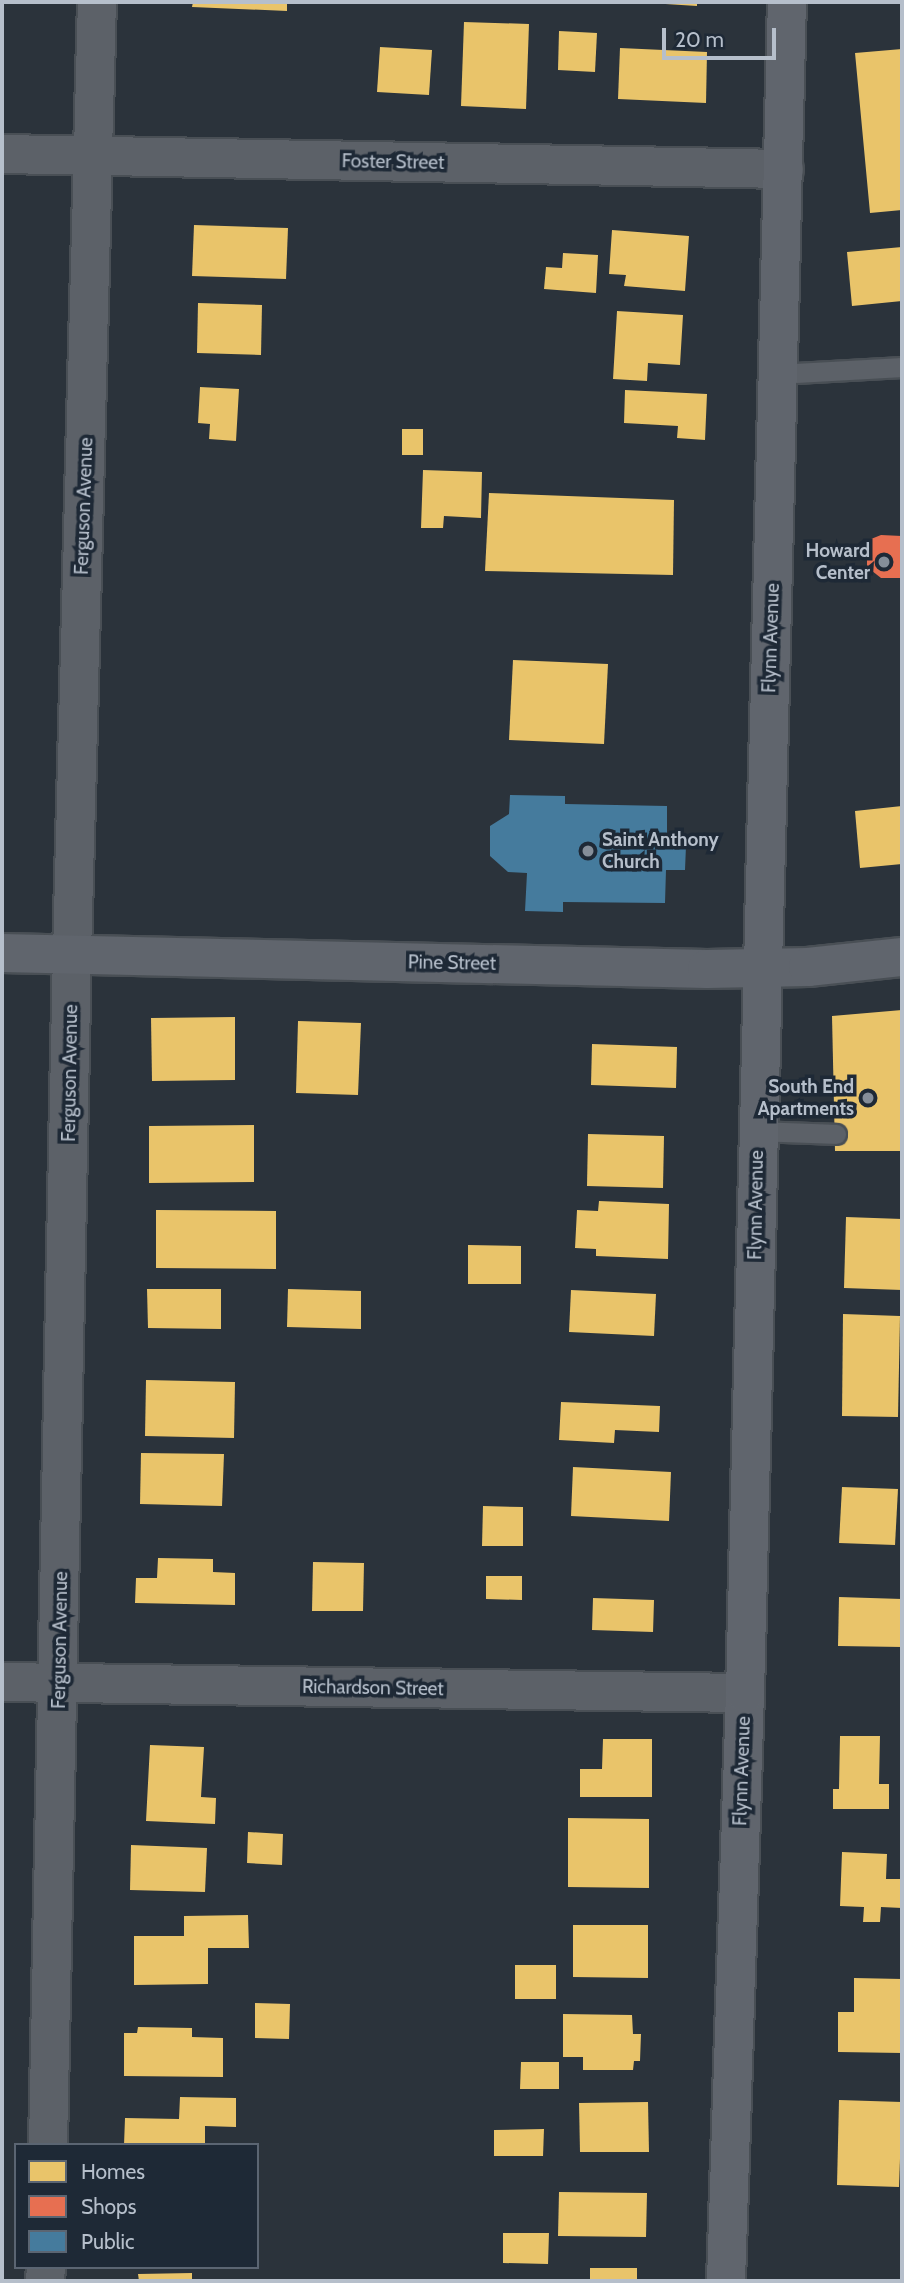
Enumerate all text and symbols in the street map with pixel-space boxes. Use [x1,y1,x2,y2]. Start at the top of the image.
scale bar [666,14,780,58]
text: 20 m [675,27,724,52]
street label: Foster Street [342,150,444,174]
street label: Ferguson Avenue [70,437,98,575]
place label: Howard Center [806,540,870,584]
marker: Howard Center [876,554,892,570]
street label: Flynn Avenue [758,583,784,693]
place label: Saint Anthony Church [602,829,719,873]
marker: Saint Anthony Church [580,843,596,859]
street label: Pine Street [408,951,496,975]
street label: Ferguson Avenue [57,1004,83,1142]
place label: South End Apartments [758,1076,854,1120]
marker: South End Apartments [860,1090,876,1106]
street label: Flynn Avenue [744,1150,768,1260]
street label: Ferguson Avenue [47,1571,73,1709]
street label: Richardson Street [302,1675,444,1701]
street label: Flynn Avenue [729,1716,755,1826]
legend [14,2143,259,2269]
text: Homes [81,2159,145,2184]
text: Shops [81,2194,136,2219]
text: Public [81,2229,135,2254]

